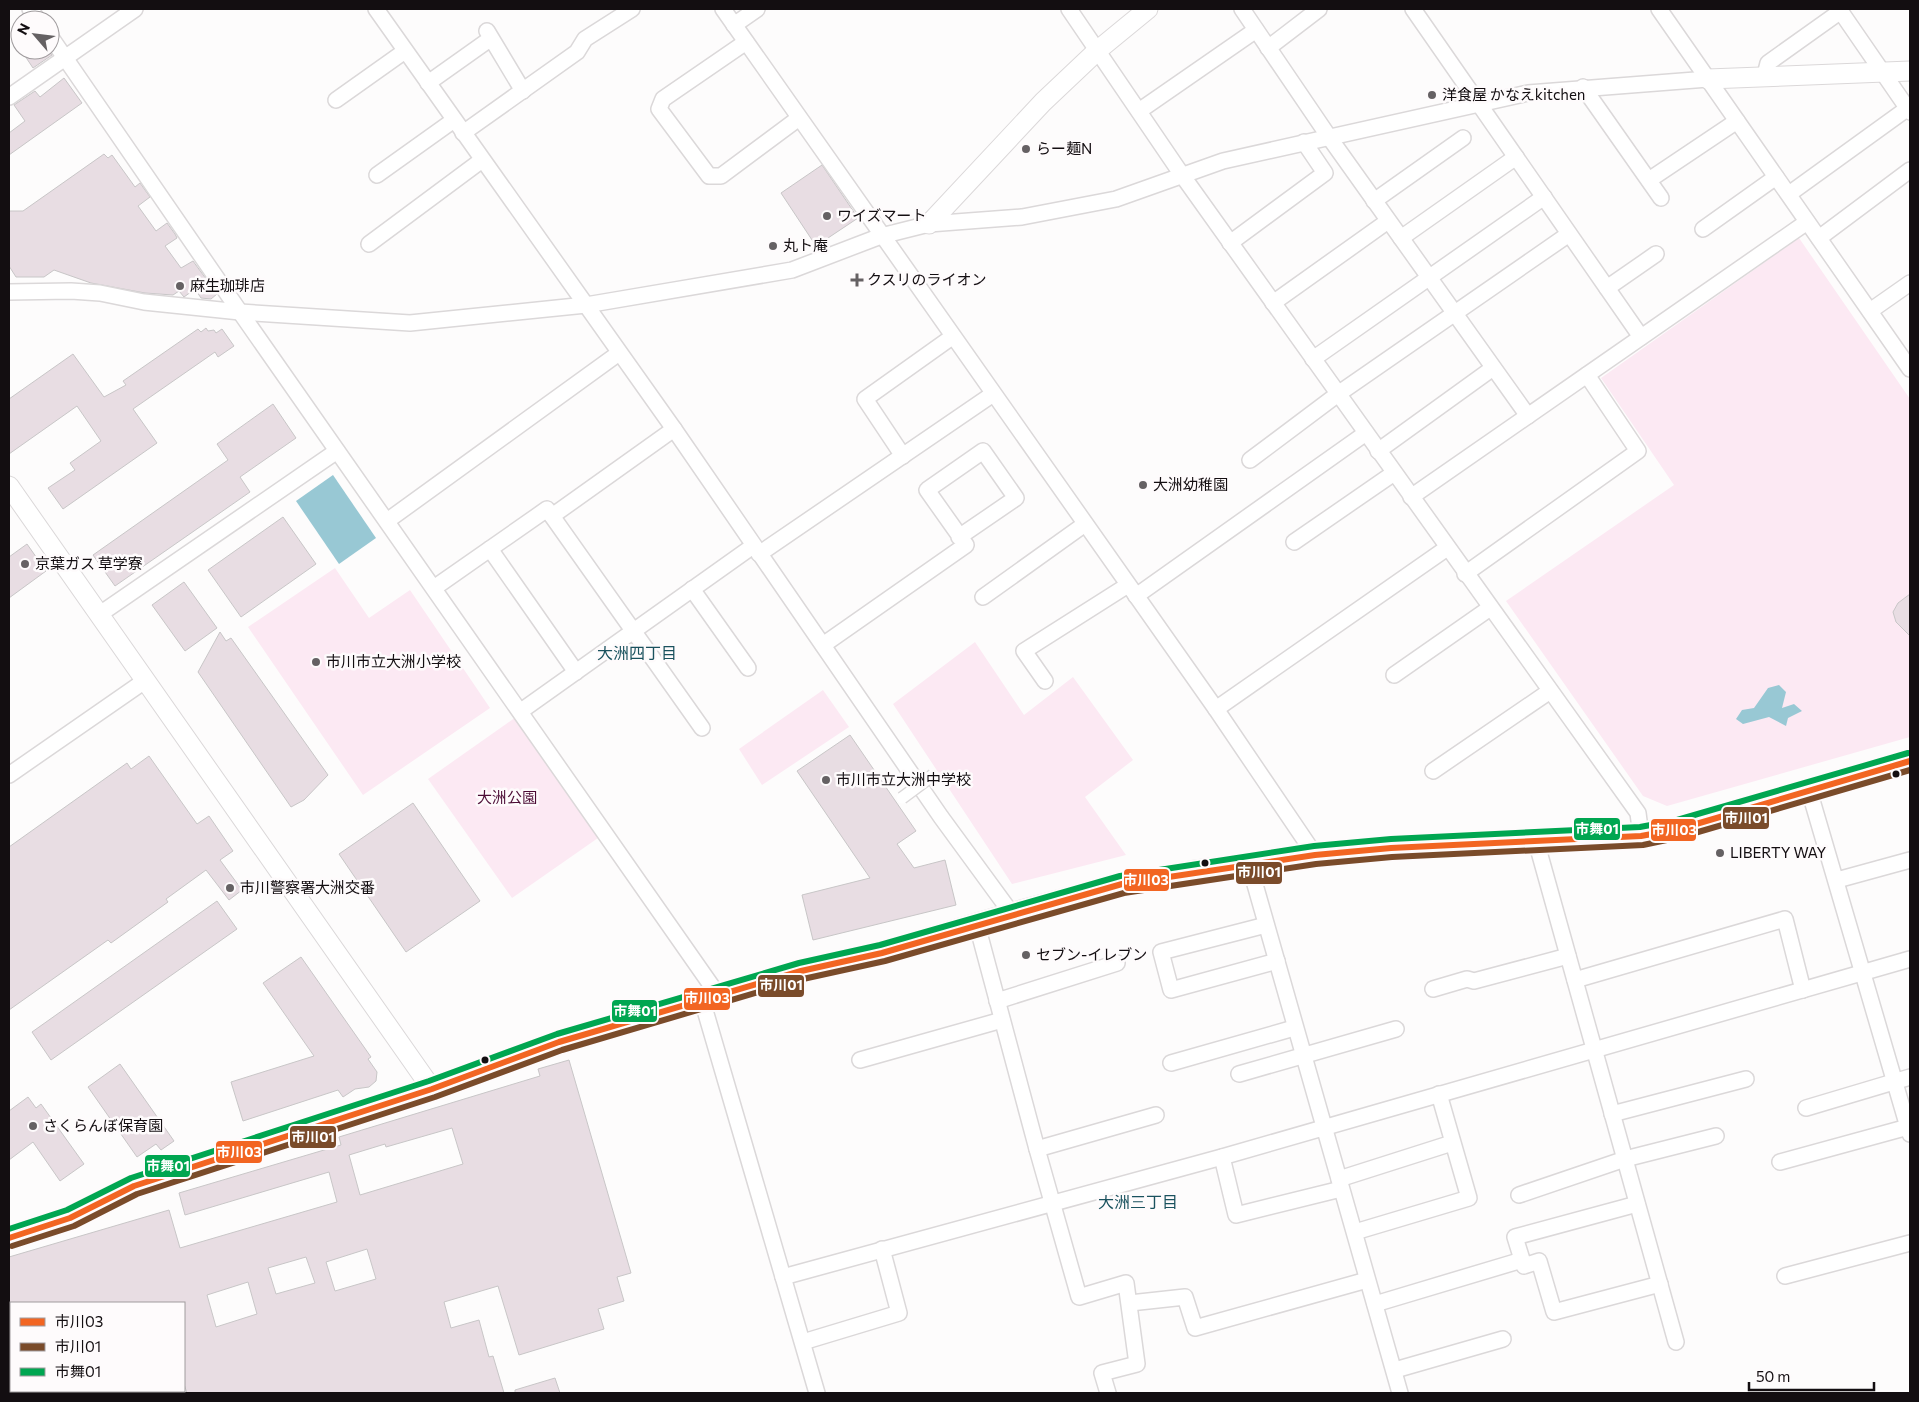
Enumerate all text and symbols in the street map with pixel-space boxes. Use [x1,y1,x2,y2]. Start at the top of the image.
north arrow [10,10,60,60]
text: N [13,20,33,37]
place label: 洋食屋 かなえkitchen [1442,85,1585,103]
marker: 洋食屋 かなえkitchen [1426,89,1438,101]
place label: らー麺N [1036,139,1092,157]
marker: らー麺N [1020,143,1032,155]
place label: ワイズマート [837,206,927,224]
marker: ワイズマート [821,210,833,222]
place label: 丸ト庵 [783,236,828,254]
marker: 丸ト庵 [767,240,779,252]
place label: クスリのライオン [867,270,987,288]
marker: クスリのライオン [851,274,863,286]
place label: 麻生珈琲店 [190,276,265,294]
marker: 麻生珈琲店 [174,280,186,292]
place label: 大洲幼稚園 [1153,475,1228,493]
marker: 大洲幼稚園 [1137,479,1149,491]
place label: 京葉ガス 草学寮 [35,554,143,572]
marker: 京葉ガス 草学寮 [19,558,31,570]
district label: 大洲四丁目 [597,643,677,662]
place label: 市川市立大洲小学校 [326,652,461,670]
marker: 市川市立大洲小学校 [310,656,322,668]
unlabelled marker [1891,769,1901,779]
place label: 市川市立大洲中学校 [836,770,971,788]
marker: 市川市立大洲中学校 [820,774,832,786]
park label: 大洲公園 [477,788,537,806]
line badge: 市川01 [1722,806,1770,830]
text: 市川01 [1724,809,1768,826]
line badge: 市舞01 [1573,817,1621,841]
line badge: 市川03 [1650,818,1697,842]
text: 市舞01 [1575,820,1619,837]
text: 市川03 [1651,821,1697,838]
place label: LIBERTY WAY [1730,843,1827,861]
marker: LIBERTY WAY [1714,847,1726,859]
unlabelled marker [1200,858,1210,868]
line badge: 市川01 [1235,861,1283,885]
text: 市川01 [1237,863,1281,880]
line badge: 市川03 [1123,868,1170,892]
text: 市川03 [1123,871,1169,888]
place label: 市川警察署大洲交番 [240,878,375,896]
marker: 市川警察署大洲交番 [224,882,236,894]
place label: セブン-イレブン [1036,945,1147,963]
marker: セブン-イレブン [1020,949,1032,961]
line badge: 市川01 [757,974,805,998]
text: 市川01 [759,976,803,993]
line badge: 市川03 [683,987,731,1011]
text: 市川03 [684,989,730,1006]
line badge: 市舞01 [611,999,658,1023]
text: 市舞01 [613,1002,657,1019]
unlabelled marker [480,1055,490,1065]
place label: さくらんぼ保育園 [43,1116,163,1134]
marker: さくらんぼ保育園 [27,1120,39,1132]
line badge: 市川01 [289,1125,337,1149]
text: 市川01 [291,1128,335,1145]
line badge: 市川03 [215,1140,263,1164]
text: 市川03 [216,1143,262,1160]
line badge: 市舞01 [144,1154,191,1178]
text: 市舞01 [146,1157,190,1174]
district label: 大洲三丁目 [1098,1192,1178,1211]
legend [10,1302,185,1392]
text: 市川03 [55,1312,103,1330]
text: 市川01 [55,1337,101,1355]
scale bar [1749,1360,1874,1392]
text: 市舞01 [55,1362,101,1380]
text: 50 m [1756,1367,1790,1385]

